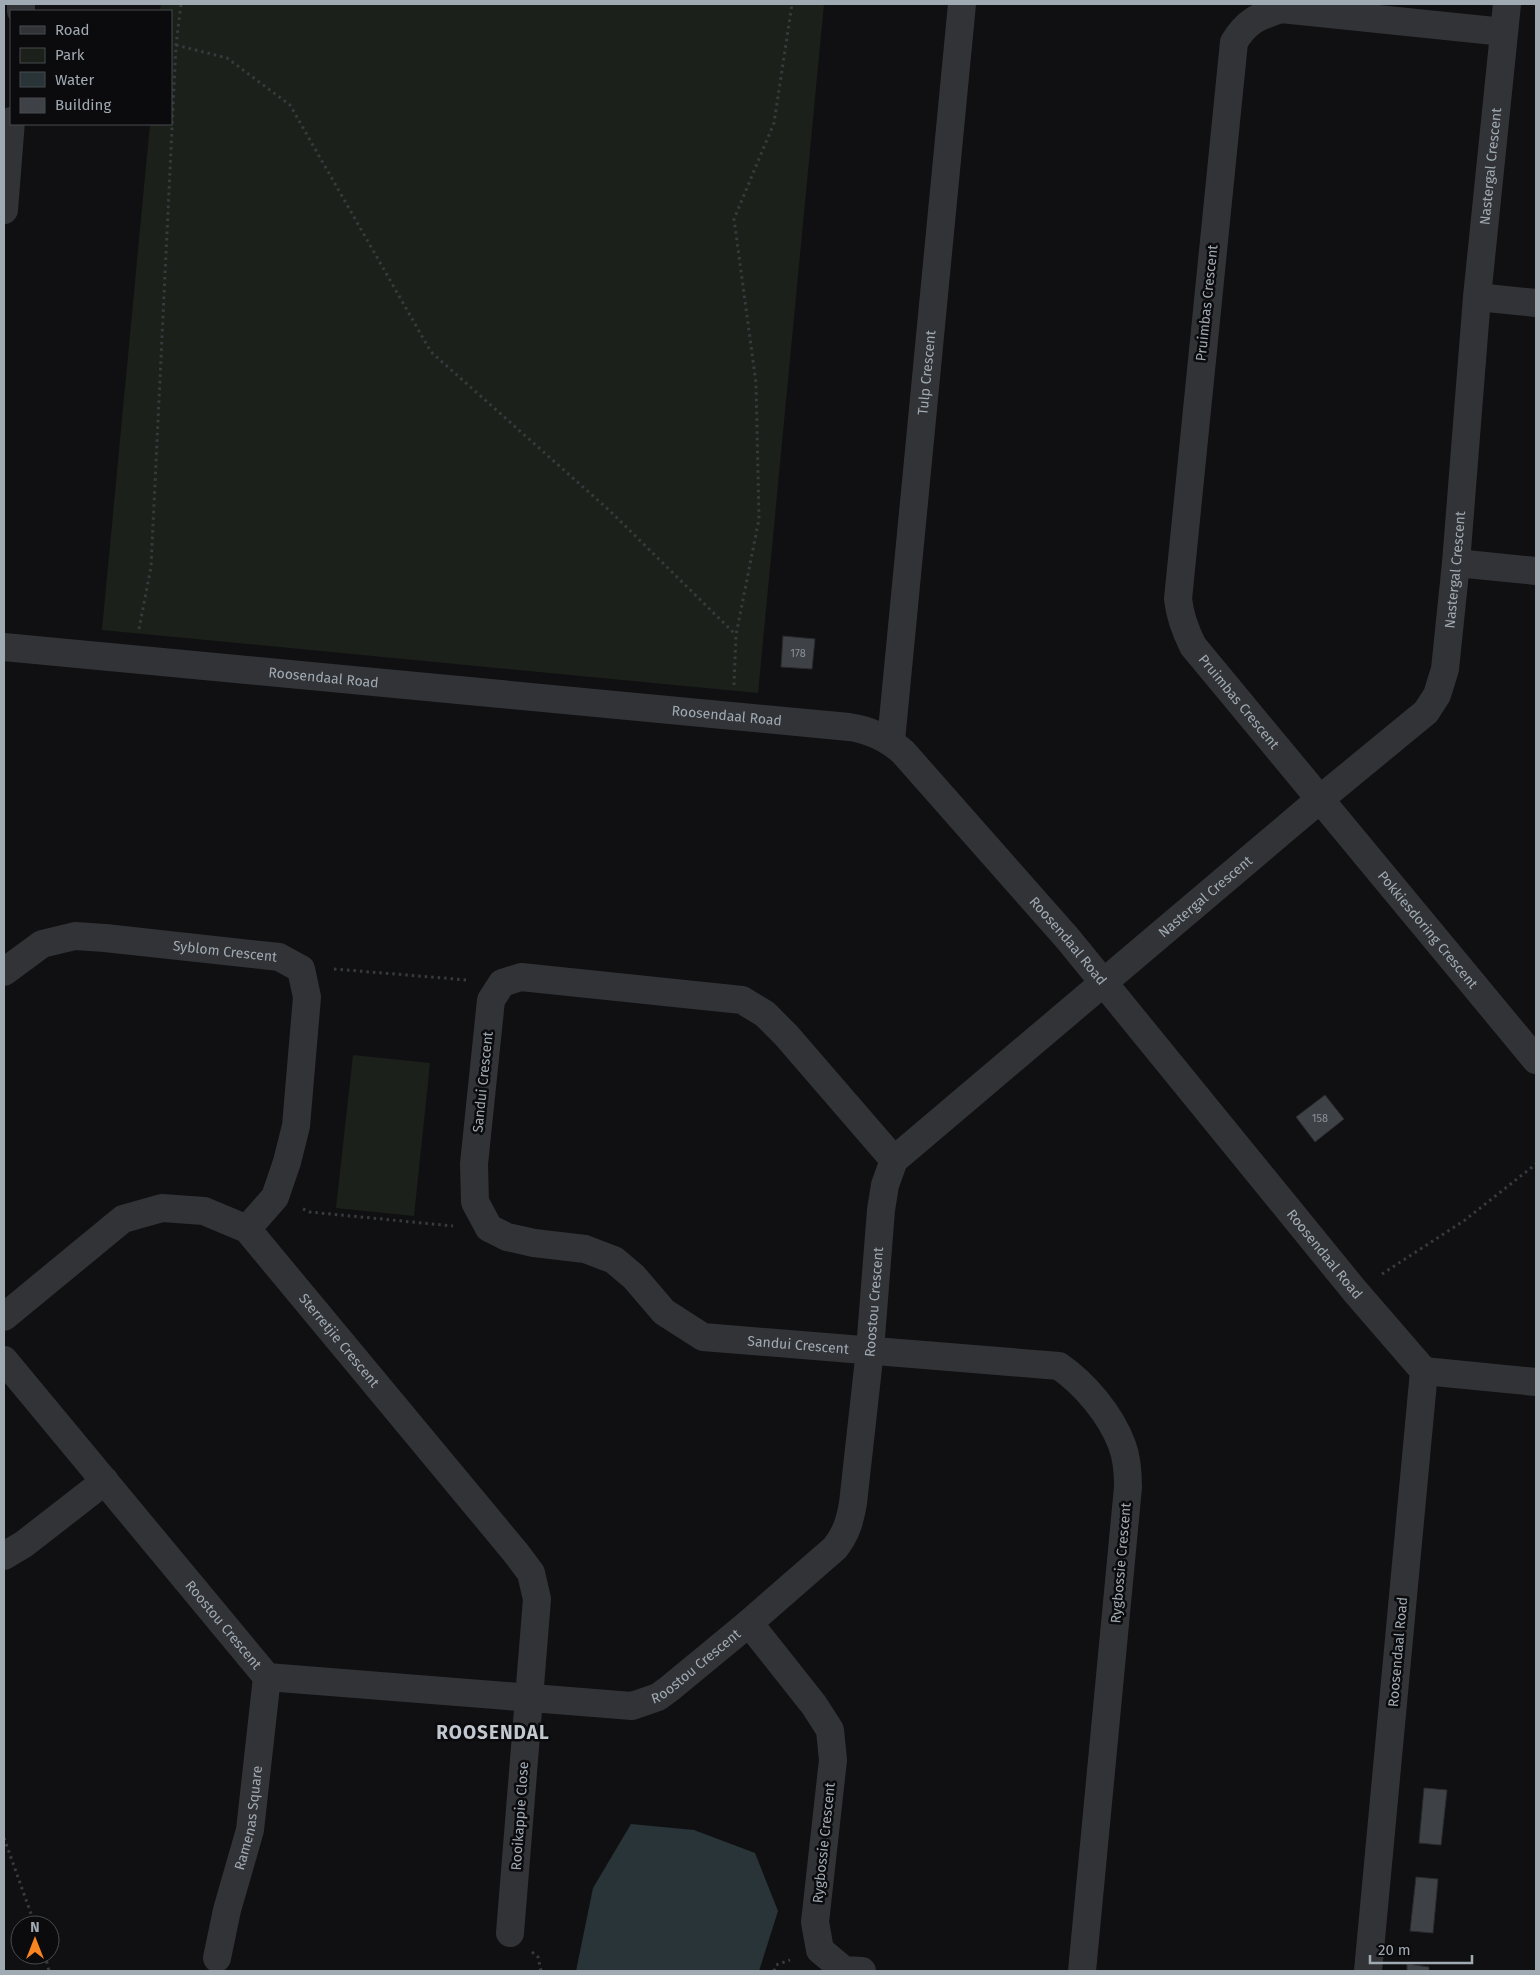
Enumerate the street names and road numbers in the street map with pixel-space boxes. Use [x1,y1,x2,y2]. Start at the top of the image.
street label: Nastergal Crescent [1476,106,1505,226]
street label: Pruimbas Crescent [1192,243,1222,362]
street label: Tulp Crescent [914,329,939,416]
street label: Nastergal Crescent [1441,509,1469,629]
street label: Pruimbas Crescent [1195,651,1284,753]
street label: Roosendaal Road [268,664,379,691]
street label: Roosendaal Road [671,702,783,729]
street label: Nastergal Crescent [1155,851,1256,941]
street label: Pokkiesdoring Crescent [1374,867,1482,993]
street label: Roosendaal Road [1026,893,1110,988]
street label: Syblom Crescent [172,937,279,965]
street label: Sandui Crescent [469,1030,497,1133]
street label: Roosendaal Road [1283,1206,1366,1302]
street label: Roostou Crescent [861,1246,887,1358]
street label: Sterretjie Crescent [296,1290,384,1391]
street label: Sandui Crescent [747,1332,851,1357]
street label: Rygbossie Crescent [1107,1501,1135,1624]
street label: Roostou Crescent [182,1577,266,1673]
street label: Roosendaal Road [1385,1596,1411,1708]
street label: Roostou Crescent [649,1625,745,1707]
street label: Rooikappie Close [508,1761,532,1871]
street label: Ramenas Square [230,1765,266,1872]
street label: Rygbossie Crescent [809,1781,839,1904]

